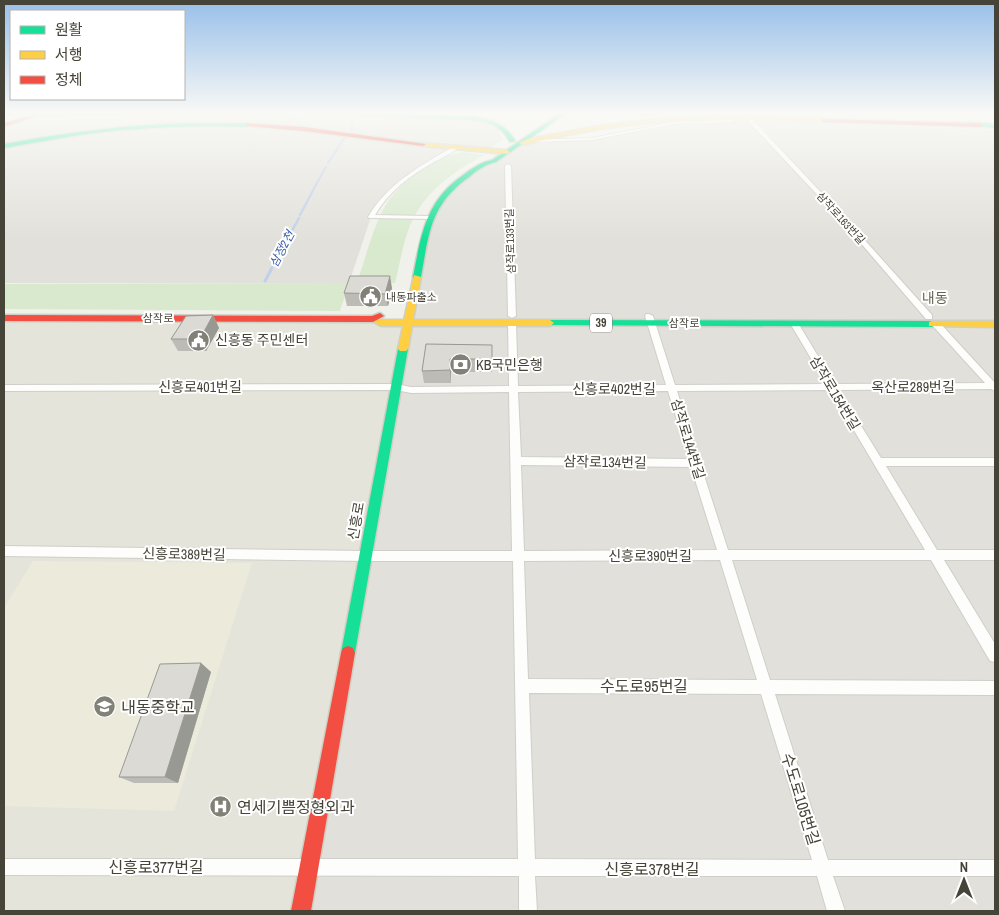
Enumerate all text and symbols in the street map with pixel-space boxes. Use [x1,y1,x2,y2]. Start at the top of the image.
legend [10,10,185,100]
text: 원활 [55,19,83,40]
text: 서행 [55,44,83,65]
text: 정체 [55,69,83,90]
street label: 삼작로163번길 [814,189,868,247]
street label: 삼작로133번길 [502,208,518,274]
water label: 삼정2천 [266,226,299,270]
public building icon: 내동파출소 [358,285,382,309]
district label: 내동 [922,289,948,307]
place label: 내동파출소 [386,290,437,304]
street label: 삼작로 [143,311,173,325]
road number: 39 [590,314,612,332]
street label: 삼작로 [669,316,699,330]
public building icon: 신흥동 주민센터 [187,328,211,352]
place label: 신흥동 주민센터 [215,331,308,349]
bank icon: KB국민은행 [448,353,472,377]
street label: 삼작로154번길 [806,353,864,433]
place label: KB국민은행 [476,356,543,374]
street label: 신흥로401번길 [158,378,242,396]
street label: 옥산로289번길 [871,378,955,396]
street label: 신흥로402번길 [572,380,656,398]
street label: 삼작로144번길 [667,396,709,482]
street label: 삼작로134번길 [563,452,647,472]
street label: 신흥로 [344,500,368,542]
street label: 신흥로389번길 [142,544,226,564]
street label: 신흥로390번길 [608,547,692,565]
street label: 수도로95번길 [600,675,688,697]
school or university icon: 내동중학교 [93,695,117,719]
place label: 내동중학교 [121,696,195,718]
street label: 수도로105번길 [777,750,825,848]
hospital icon: 연세기쁨정형외과 [209,795,233,819]
place label: 연세기쁨정형외과 [237,796,355,818]
north arrow [939,855,989,905]
street label: 신흥로377번길 [108,856,204,878]
street label: 신흥로378번길 [604,858,700,880]
text: N [960,858,968,876]

